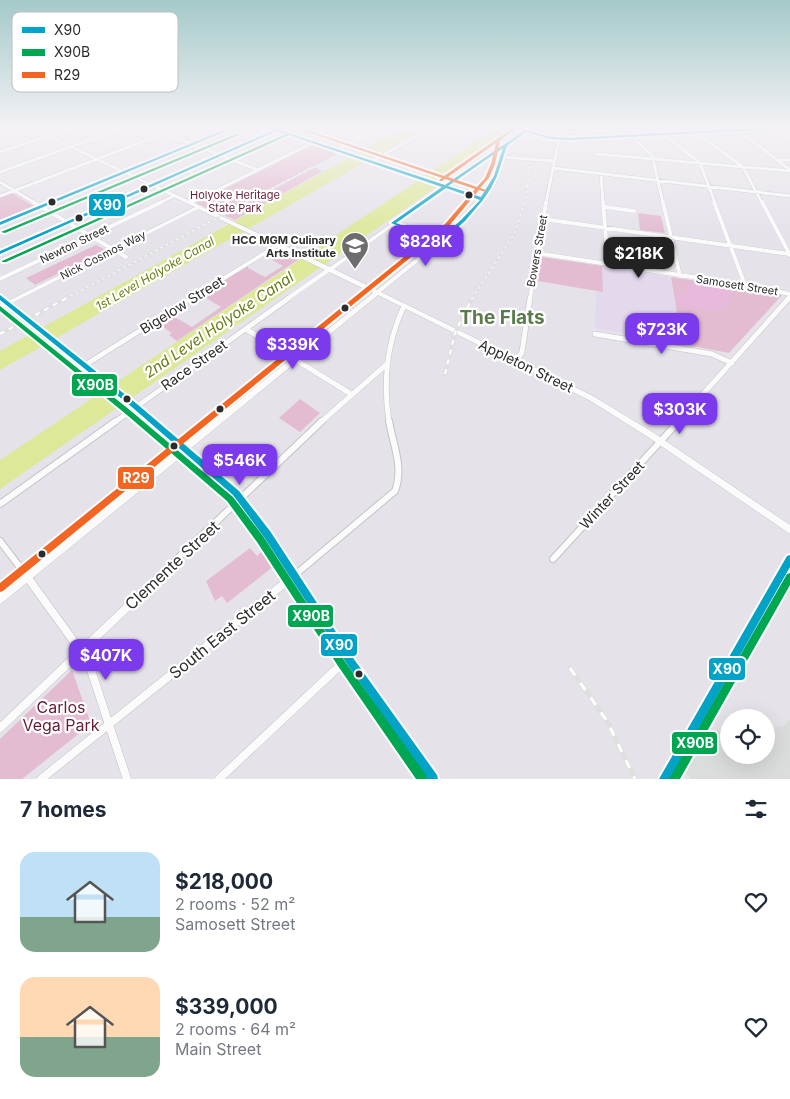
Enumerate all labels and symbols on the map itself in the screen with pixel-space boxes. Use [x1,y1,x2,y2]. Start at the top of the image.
legend [12,12,178,92]
text: X90 [54,21,81,38]
text: X90B [54,43,90,60]
text: R29 [54,66,80,83]
unlabelled marker [139,184,149,194]
park label: Holyoke Heritage State Park [190,188,280,215]
unlabelled marker [464,190,474,200]
line badge: X90 [88,193,126,217]
text: X90 [93,196,121,213]
unlabelled marker [47,197,57,207]
unlabelled marker [74,213,84,223]
street label: Bowers Street [524,214,550,288]
street label: Newton Street [38,221,111,267]
pin: $828K [391,224,461,267]
street label: Nick Cosmos Way [58,227,148,283]
school or university icon: HCC MGM Culinary Arts Institute [340,231,370,270]
water label: 1st Level Holyoke Canal [93,233,217,314]
place label: HCC MGM Culinary Arts Institute [232,233,336,260]
pin: $218K [604,236,674,279]
water label: 2nd Level Holyoke Canal [140,267,297,382]
street label: Bigelow Street [137,272,227,337]
street label: Samosett Street [695,272,779,298]
unlabelled marker [340,303,350,313]
district label: The Flats [459,306,545,329]
pin: $723K [627,312,697,355]
pin: $339K [258,328,328,370]
street label: Race Street [158,335,230,393]
street label: Appleton Street [476,335,577,396]
line badge: X90B [71,373,118,397]
text: X90B [76,376,114,393]
pin: $303K [645,392,715,435]
unlabelled marker [122,394,132,404]
unlabelled marker [215,404,225,414]
unlabelled marker [169,441,179,451]
pin: $546K [205,444,275,486]
street label: Winter Street [576,457,648,532]
line badge: R29 [117,466,155,490]
text: R29 [122,469,150,486]
street label: Clemente Street [121,516,223,614]
unlabelled marker [37,549,47,559]
street label: South East Street [165,585,279,683]
line badge: X90B [287,604,334,628]
text: X90B [292,607,330,624]
line badge: X90 [320,633,358,657]
text: X90 [325,636,353,653]
pin: $407K [71,638,141,681]
line badge: X90 [708,657,746,681]
text: X90 [713,660,741,677]
unlabelled marker [354,669,364,679]
park label: Carlos Vega Park [22,697,100,735]
line badge: X90B [671,731,718,755]
text: X90B [676,734,714,751]

